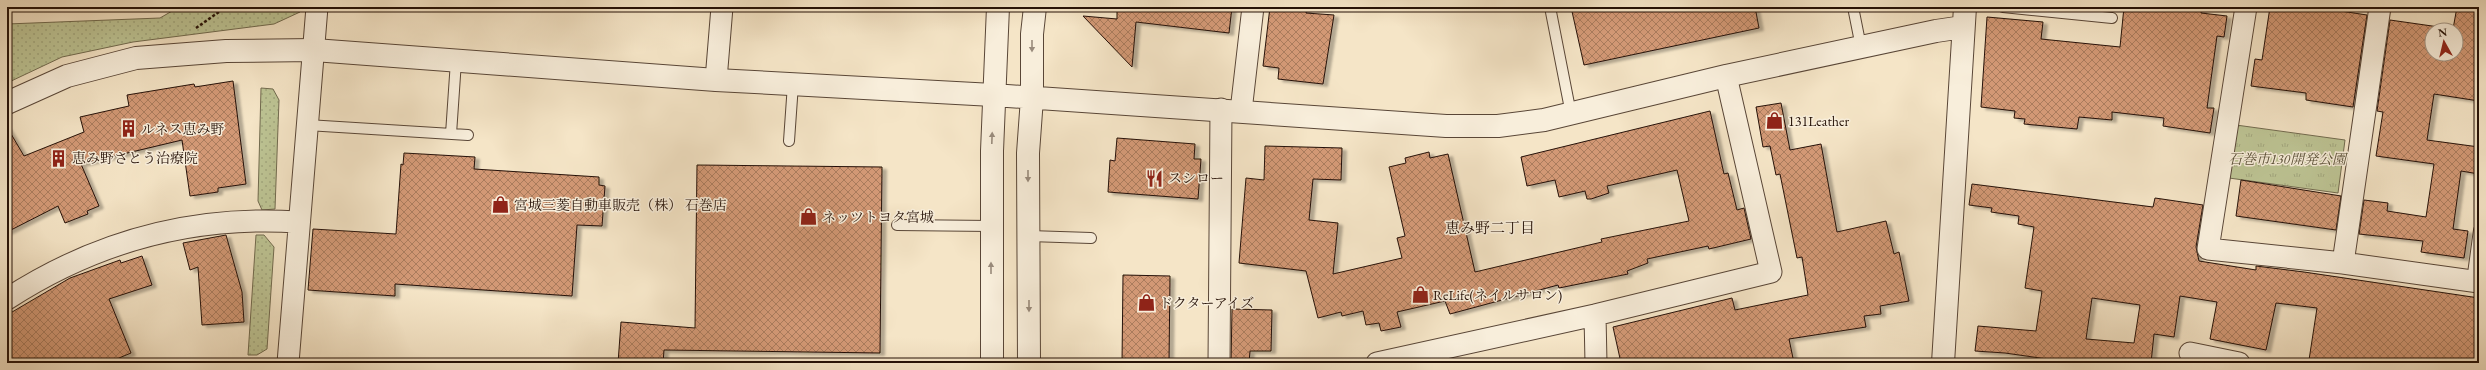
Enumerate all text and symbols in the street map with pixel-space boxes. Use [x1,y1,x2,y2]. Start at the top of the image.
north arrow [2424,22,2464,62]
text: N [2437,25,2448,40]
one-way arrow [1029,40,1035,53]
shop icon: 131Leather [1765,111,1785,131]
place label: 131Leather [1788,112,1849,130]
building icon: ルネス恵み野 [118,119,138,139]
place label: ルネス恵み野 [141,120,225,138]
one-way arrow [989,131,995,144]
building icon: 恵み野さとう治療院 [49,148,69,168]
place label: 恵み野さとう治療院 [72,149,198,167]
park label: 石巻市130開発公園 [2228,150,2348,168]
restaurant icon: スシロー [1145,168,1165,188]
place label: スシロー [1168,169,1224,187]
one-way arrow [1025,170,1031,183]
shop icon: 宮城三菱自動車販売（株） 石巻店 [491,195,511,215]
place label: 宮城三菱自動車販売（株） 石巻店 [514,196,727,214]
shop icon: ネッツトヨタ宮城 [799,207,819,227]
place label: ネッツトヨタ宮城 [822,208,934,226]
district label: 恵み野二丁目 [1445,218,1535,237]
one-way arrow [988,261,994,274]
shop icon: ReLife(ネイルサロン) [1410,285,1430,305]
place label: ReLife(ネイルサロン) [1433,286,1562,304]
shop icon: ドクターアイズ [1136,293,1156,313]
place label: ドクターアイズ [1159,294,1254,312]
one-way arrow [1026,300,1032,313]

